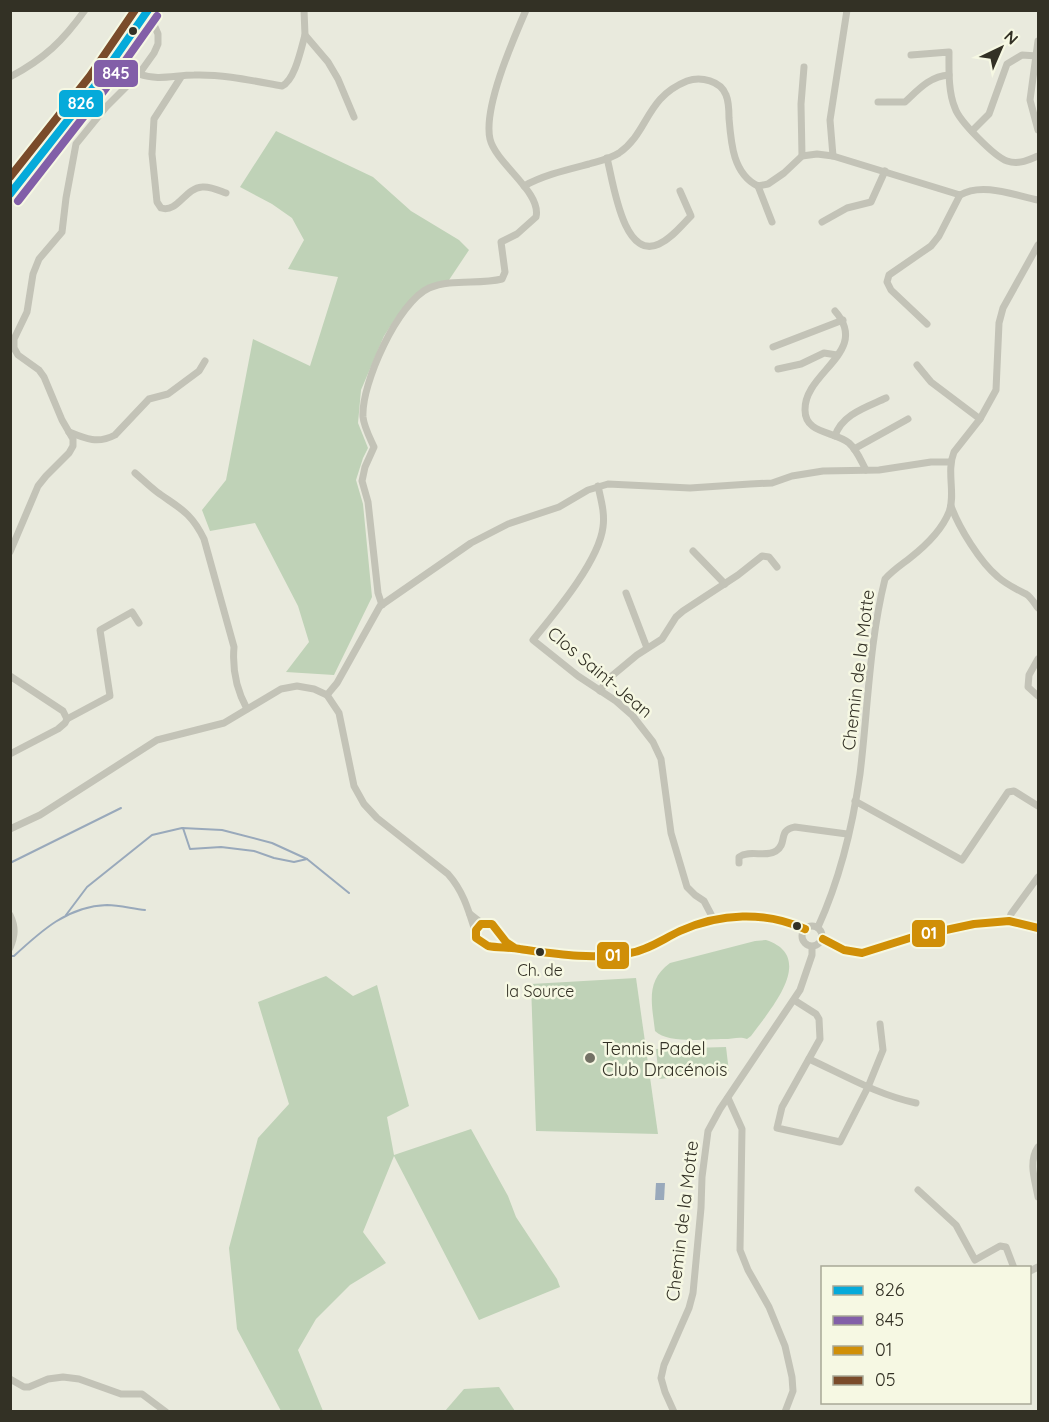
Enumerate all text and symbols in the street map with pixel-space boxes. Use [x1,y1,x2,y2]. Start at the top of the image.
north arrow [971,18,1031,78]
unlabelled marker [127,25,139,37]
text: N [1000,26,1023,48]
line badge: 845 [93,59,139,88]
text: 845 [102,63,130,83]
line badge: 826 [58,89,104,118]
text: 826 [68,93,95,113]
street label: Chemin de la Motte [837,588,879,752]
street label: Clos Saint-Jean [543,621,657,723]
line badge: 01 [911,919,946,948]
unlabelled marker [791,920,803,932]
text: 01 [921,923,937,943]
line badge: 01 [596,941,630,970]
text: 01 [605,945,621,965]
marker: Ch. de la Source [534,946,546,958]
place label: Ch. de la Source [506,960,574,1001]
place label: Tennis Padel Club Dracénois [602,1037,728,1081]
marker: Tennis Padel Club Dracénois [583,1051,597,1065]
street label: Chemin de la Motte [661,1139,703,1303]
legend [821,1266,1031,1404]
text: 826 [875,1278,905,1301]
text: 845 [875,1308,904,1331]
text: 01 [875,1338,892,1361]
text: 05 [875,1368,896,1391]

